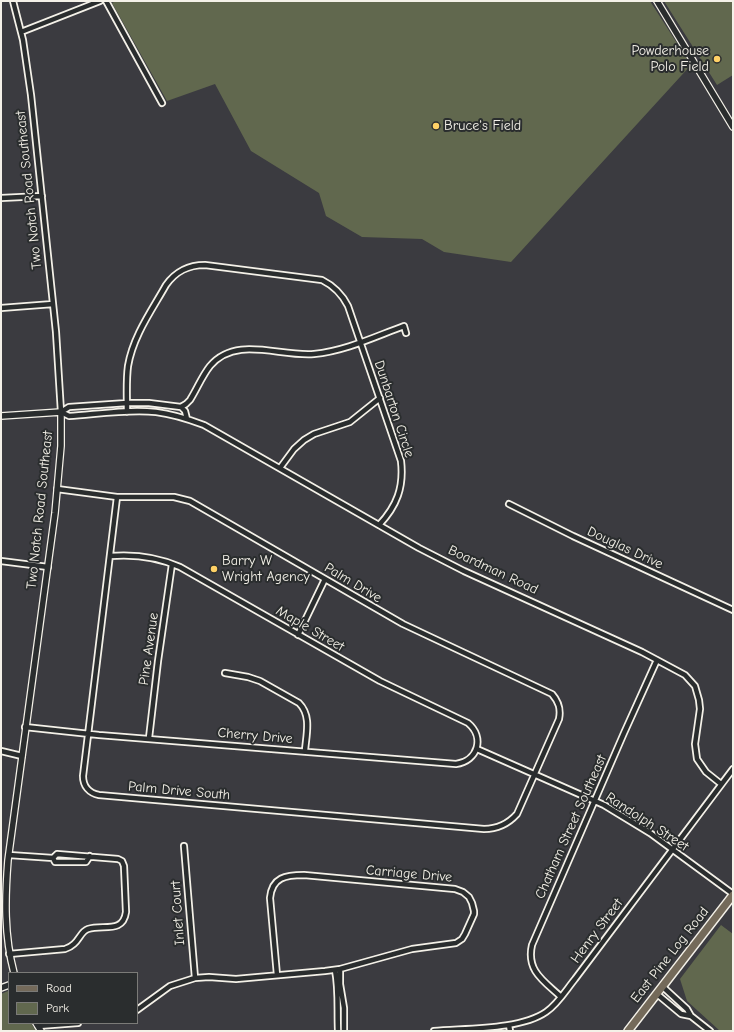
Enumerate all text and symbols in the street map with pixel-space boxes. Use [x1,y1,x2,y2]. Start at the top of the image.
place label: Powderhouse Polo Field [631,43,709,76]
marker: Powderhouse Polo Field [712,54,722,64]
street label: Two Notch Road Southeast [12,110,46,270]
place label: Bruce's Field [444,118,521,134]
marker: Bruce's Field [431,121,441,131]
street label: Dunbarton Circle [370,358,418,460]
street label: Two Notch Road Southeast [23,430,57,590]
street label: Douglas Drive [584,523,666,573]
street label: Boardman Road [445,542,541,598]
place label: Barry W Wright Agency [222,553,310,586]
street label: Palm Drive [321,559,385,607]
marker: Barry W Wright Agency [209,564,219,574]
street label: Maple Street [273,603,347,655]
street label: Pine Avenue [136,612,162,686]
street label: Cherry Drive [217,724,293,748]
street label: Chatham Street Southeast [532,752,610,902]
street label: Palm Drive South [127,778,231,804]
street label: Randolph Street [602,789,692,855]
street label: Carriage Drive [365,862,453,886]
street label: Inlet Court [167,880,189,946]
street label: Henry Street [567,895,627,967]
street label: East Pine Log Road [627,904,713,1006]
legend [8,972,138,1024]
text: Road [46,981,72,995]
text: Park [46,1001,69,1015]

